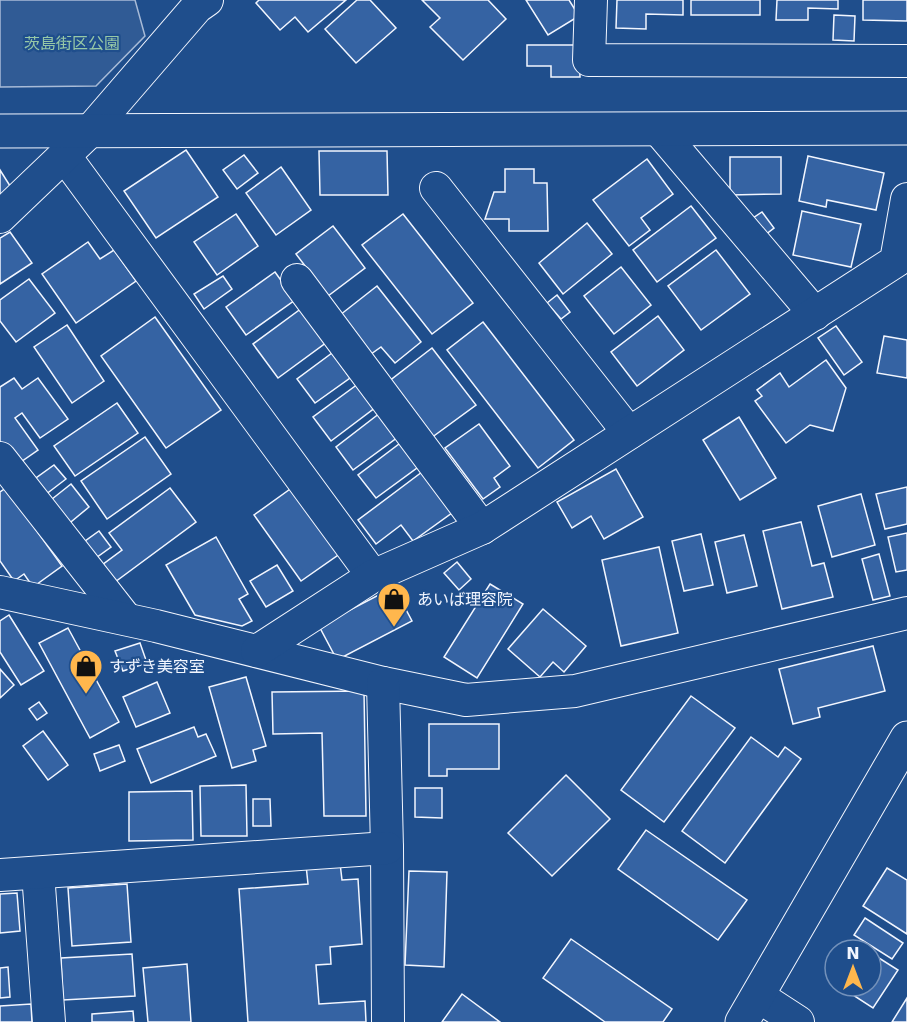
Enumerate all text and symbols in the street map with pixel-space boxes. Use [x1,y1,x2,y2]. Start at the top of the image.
park label: 茨島街区公園 [24,34,120,53]
shop icon: あいば理容院 [376,581,412,628]
place label: あいば理容院 [417,590,513,609]
shop icon: すずき美容室 [68,648,104,695]
place label: すずき美容室 [109,657,205,676]
north arrow [823,938,883,998]
text: N [846,944,860,963]

